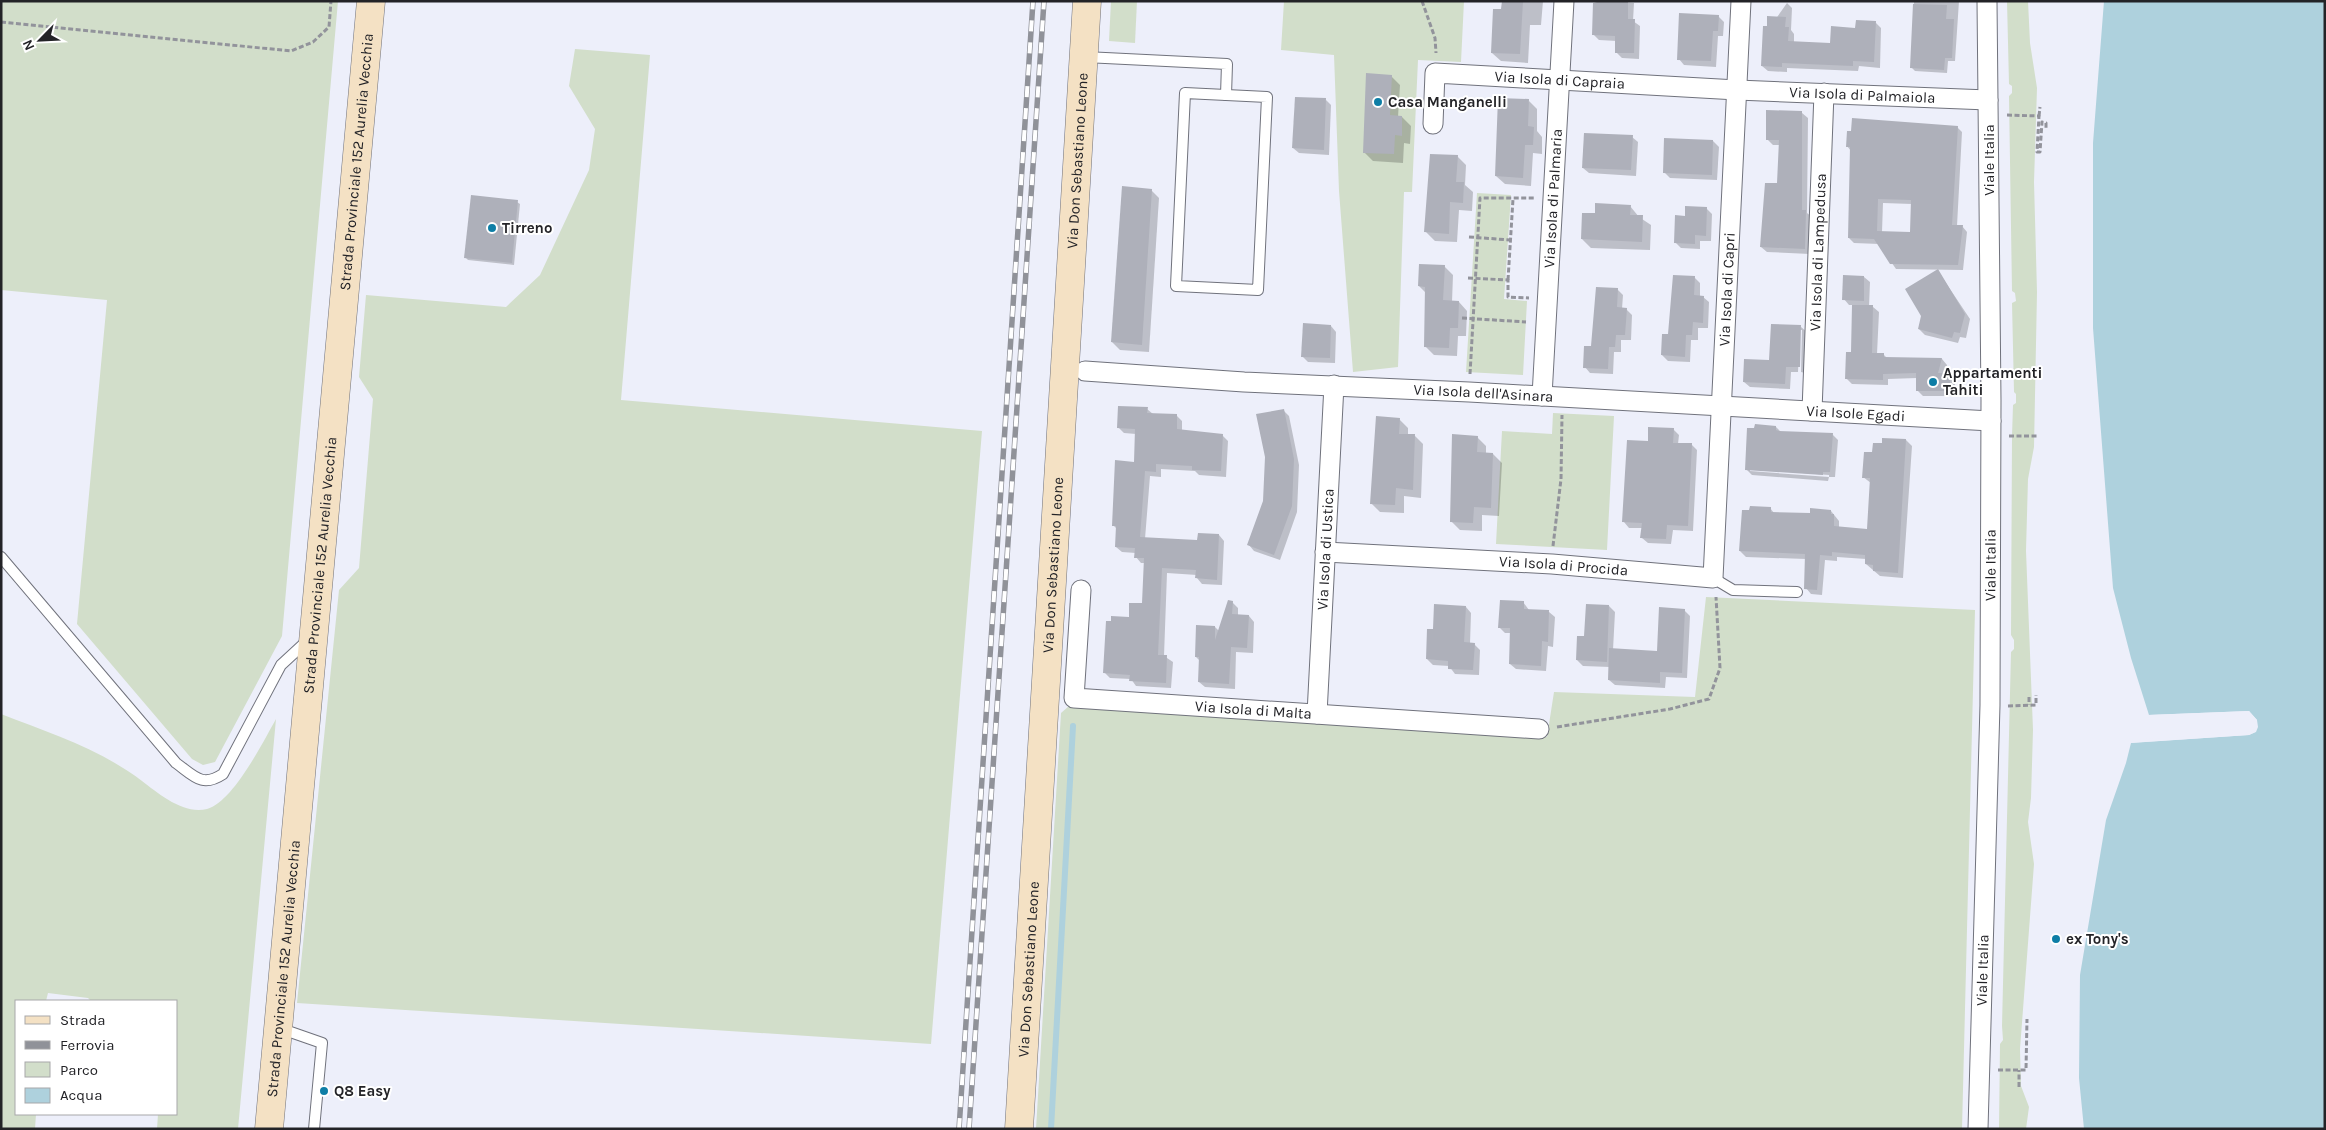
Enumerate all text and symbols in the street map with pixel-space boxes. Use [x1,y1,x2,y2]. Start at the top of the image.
north arrow [15,15,65,65]
street label: Strada Provinciale 152 Aurelia Vecchia [336,33,377,291]
text: N [19,37,38,53]
street label: Via Isola di Capraia [1494,67,1626,93]
street label: Via Don Sebastiano Leone [1063,72,1092,249]
street label: Via Isola di Palmaiola [1789,83,1936,107]
place label: Casa Manganelli [1388,93,1507,111]
marker: Casa Manganelli [1372,96,1384,108]
street label: Viale Italia [1980,124,1998,196]
street label: Via Isola di Palmaria [1540,128,1566,268]
street label: Via Isola di Lampedusa [1806,173,1830,331]
place label: Tirreno [502,219,552,237]
marker: Tirreno [486,222,498,234]
street label: Via Isola di Capri [1715,232,1739,347]
place label: Appartamenti Tahiti [1943,364,2042,399]
marker: Appartamenti Tahiti [1927,376,1939,388]
street label: Via Isola dell'Asinara [1413,381,1554,406]
street label: Via Isole Egadi [1806,402,1906,425]
street label: Strada Provinciale 152 Aurelia Vecchia [299,436,341,695]
street label: Via Don Sebastiano Leone [1039,477,1067,654]
street label: Via Isola di Ustica [1313,488,1338,611]
street label: Viale Italia [1981,529,2000,601]
street label: Via Isola di Procida [1499,552,1629,580]
street label: Via Isola di Malta [1194,697,1312,723]
street label: Strada Provinciale 152 Aurelia Vecchia [263,839,304,1098]
street label: Via Don Sebastiano Leone [1014,881,1043,1058]
place label: ex Tony's [2066,930,2129,948]
marker: ex Tony's [2050,933,2062,945]
street label: Viale Italia [1972,934,1993,1006]
legend [15,1000,178,1115]
text: Strada [60,1011,106,1029]
text: Ferrovia [60,1036,114,1054]
text: Parco [60,1061,98,1079]
place label: Q8 Easy [334,1082,391,1100]
marker: Q8 Easy [318,1085,330,1097]
text: Acqua [60,1086,102,1104]

